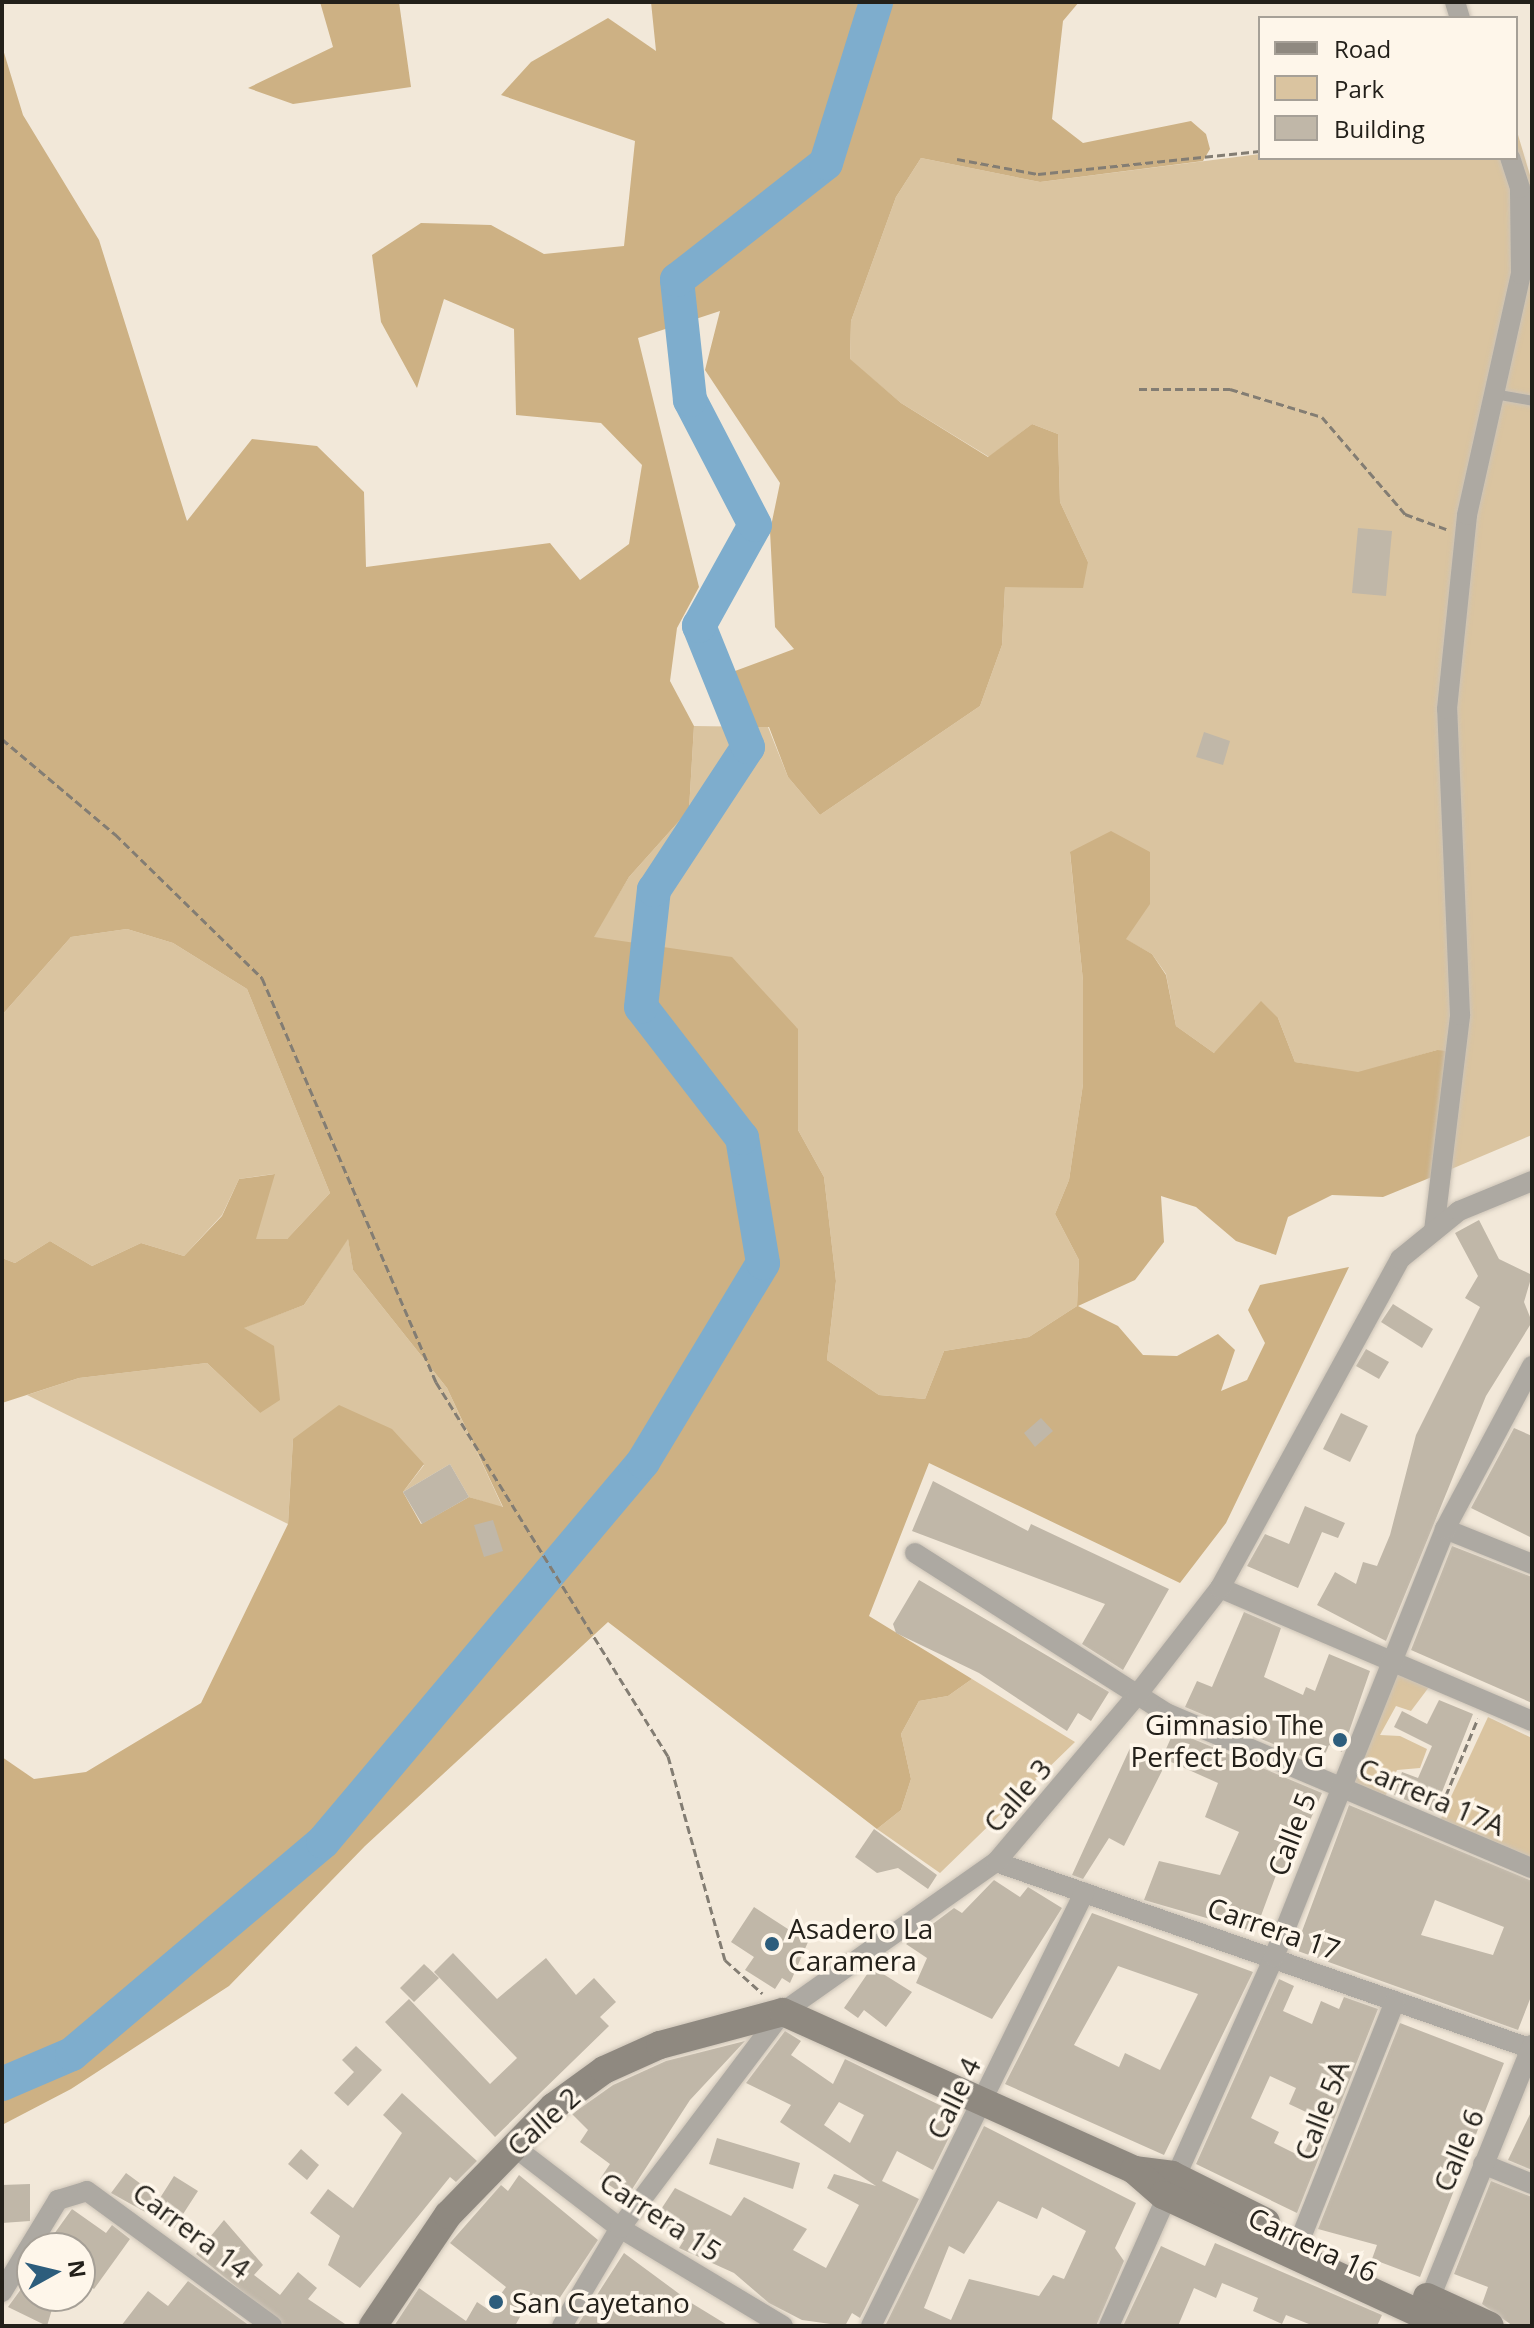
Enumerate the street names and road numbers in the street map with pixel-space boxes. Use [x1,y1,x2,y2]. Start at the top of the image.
street label: Carrera 17A [1354,1750,1510,1842]
street label: Calle 3 [976,1751,1058,1839]
street label: Calle 5 [1260,1788,1322,1880]
street label: Carrera 17 [1203,1890,1345,1966]
street label: Calle 4 [919,2052,987,2144]
street label: Calle 5A [1287,2055,1355,2165]
street label: Calle 2 [500,2080,586,2162]
street label: Calle 6 [1426,2104,1490,2196]
street label: Carrera 15 [594,2164,728,2268]
street label: Carrera 14 [127,2175,257,2285]
street label: Carrera 16 [1243,2200,1383,2288]

